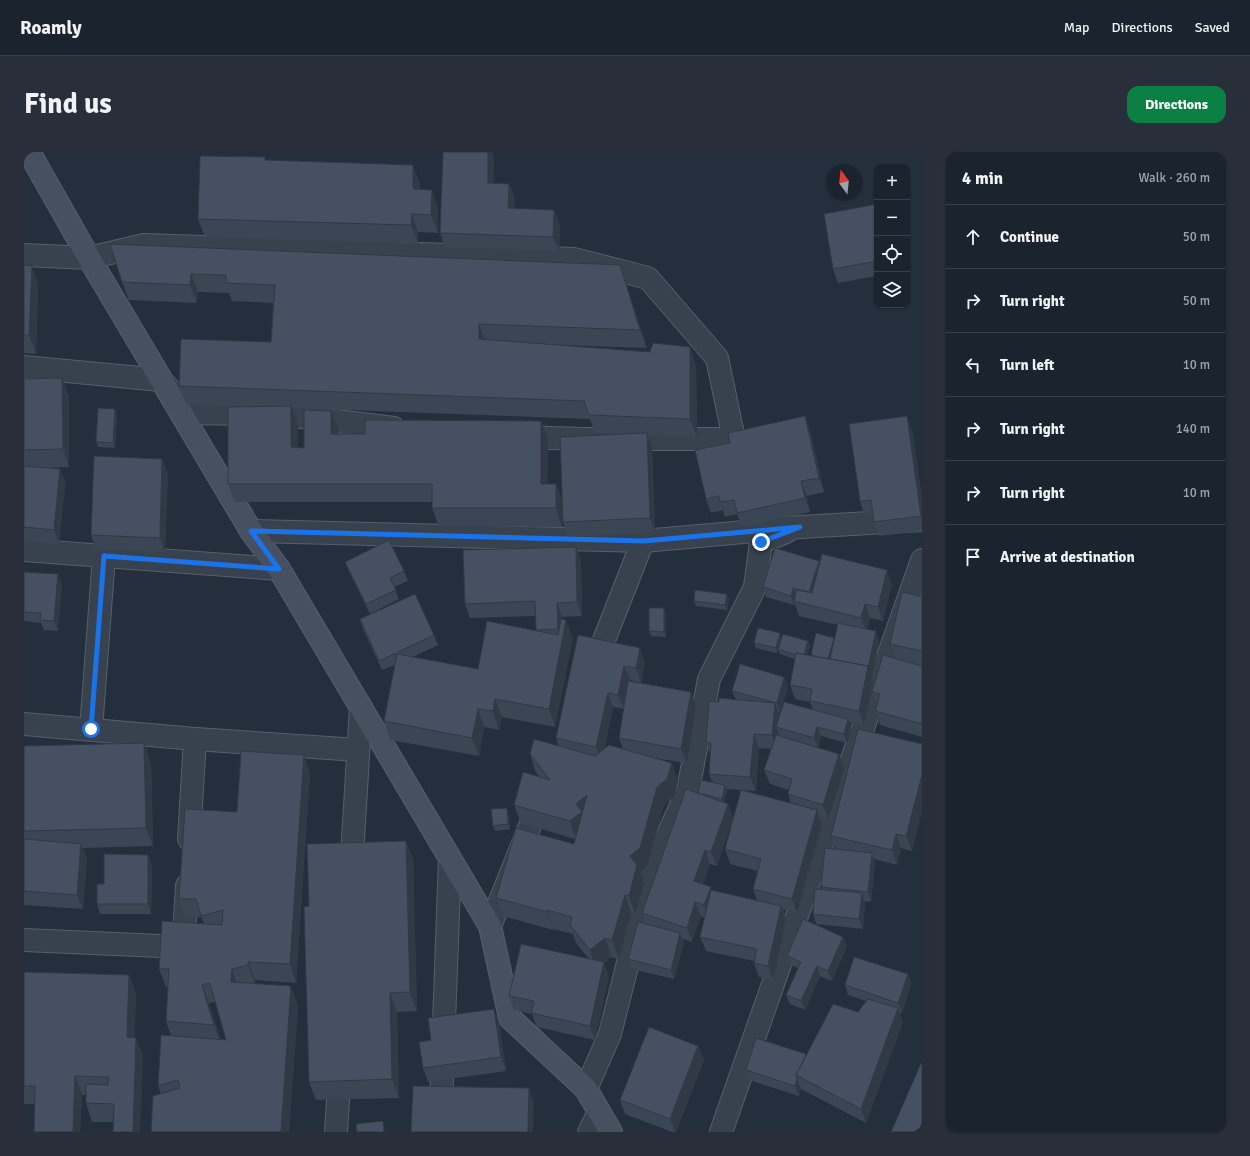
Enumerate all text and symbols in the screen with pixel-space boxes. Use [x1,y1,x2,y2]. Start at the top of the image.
text: Roamly [20,16,82,40]
text: Map [1064,19,1090,36]
text: Directions [1112,19,1173,36]
text: Saved [1195,19,1230,36]
button: Directions [1127,86,1226,123]
text: Find us [24,87,112,121]
north arrow [826,164,862,200]
map controls [874,164,910,308]
button: + [874,164,910,200]
text: 4 min [962,168,1003,189]
text: Walk · 260 m [1139,170,1210,186]
button: − [874,200,910,236]
icon: ahead [962,226,984,248]
text: Continue [1000,228,1059,246]
text: 50 m [1183,229,1210,245]
button: locate [874,236,910,272]
button: layers [874,272,910,308]
icon: right [962,290,984,312]
text: Turn right [1000,292,1065,310]
text: 50 m [1183,293,1210,309]
icon: left [962,354,984,376]
text: Turn left [1000,356,1054,374]
text: 10 m [1183,357,1210,373]
icon: right [962,418,984,440]
text: Turn right [1000,420,1065,438]
text: 140 m [1176,421,1210,437]
icon: right [962,482,984,504]
text: Turn right [1000,484,1065,502]
text: 10 m [1183,485,1210,501]
route end [752,533,770,551]
icon: arrive [962,546,984,568]
text: Arrive at destination [1000,548,1135,566]
route start [82,720,100,738]

